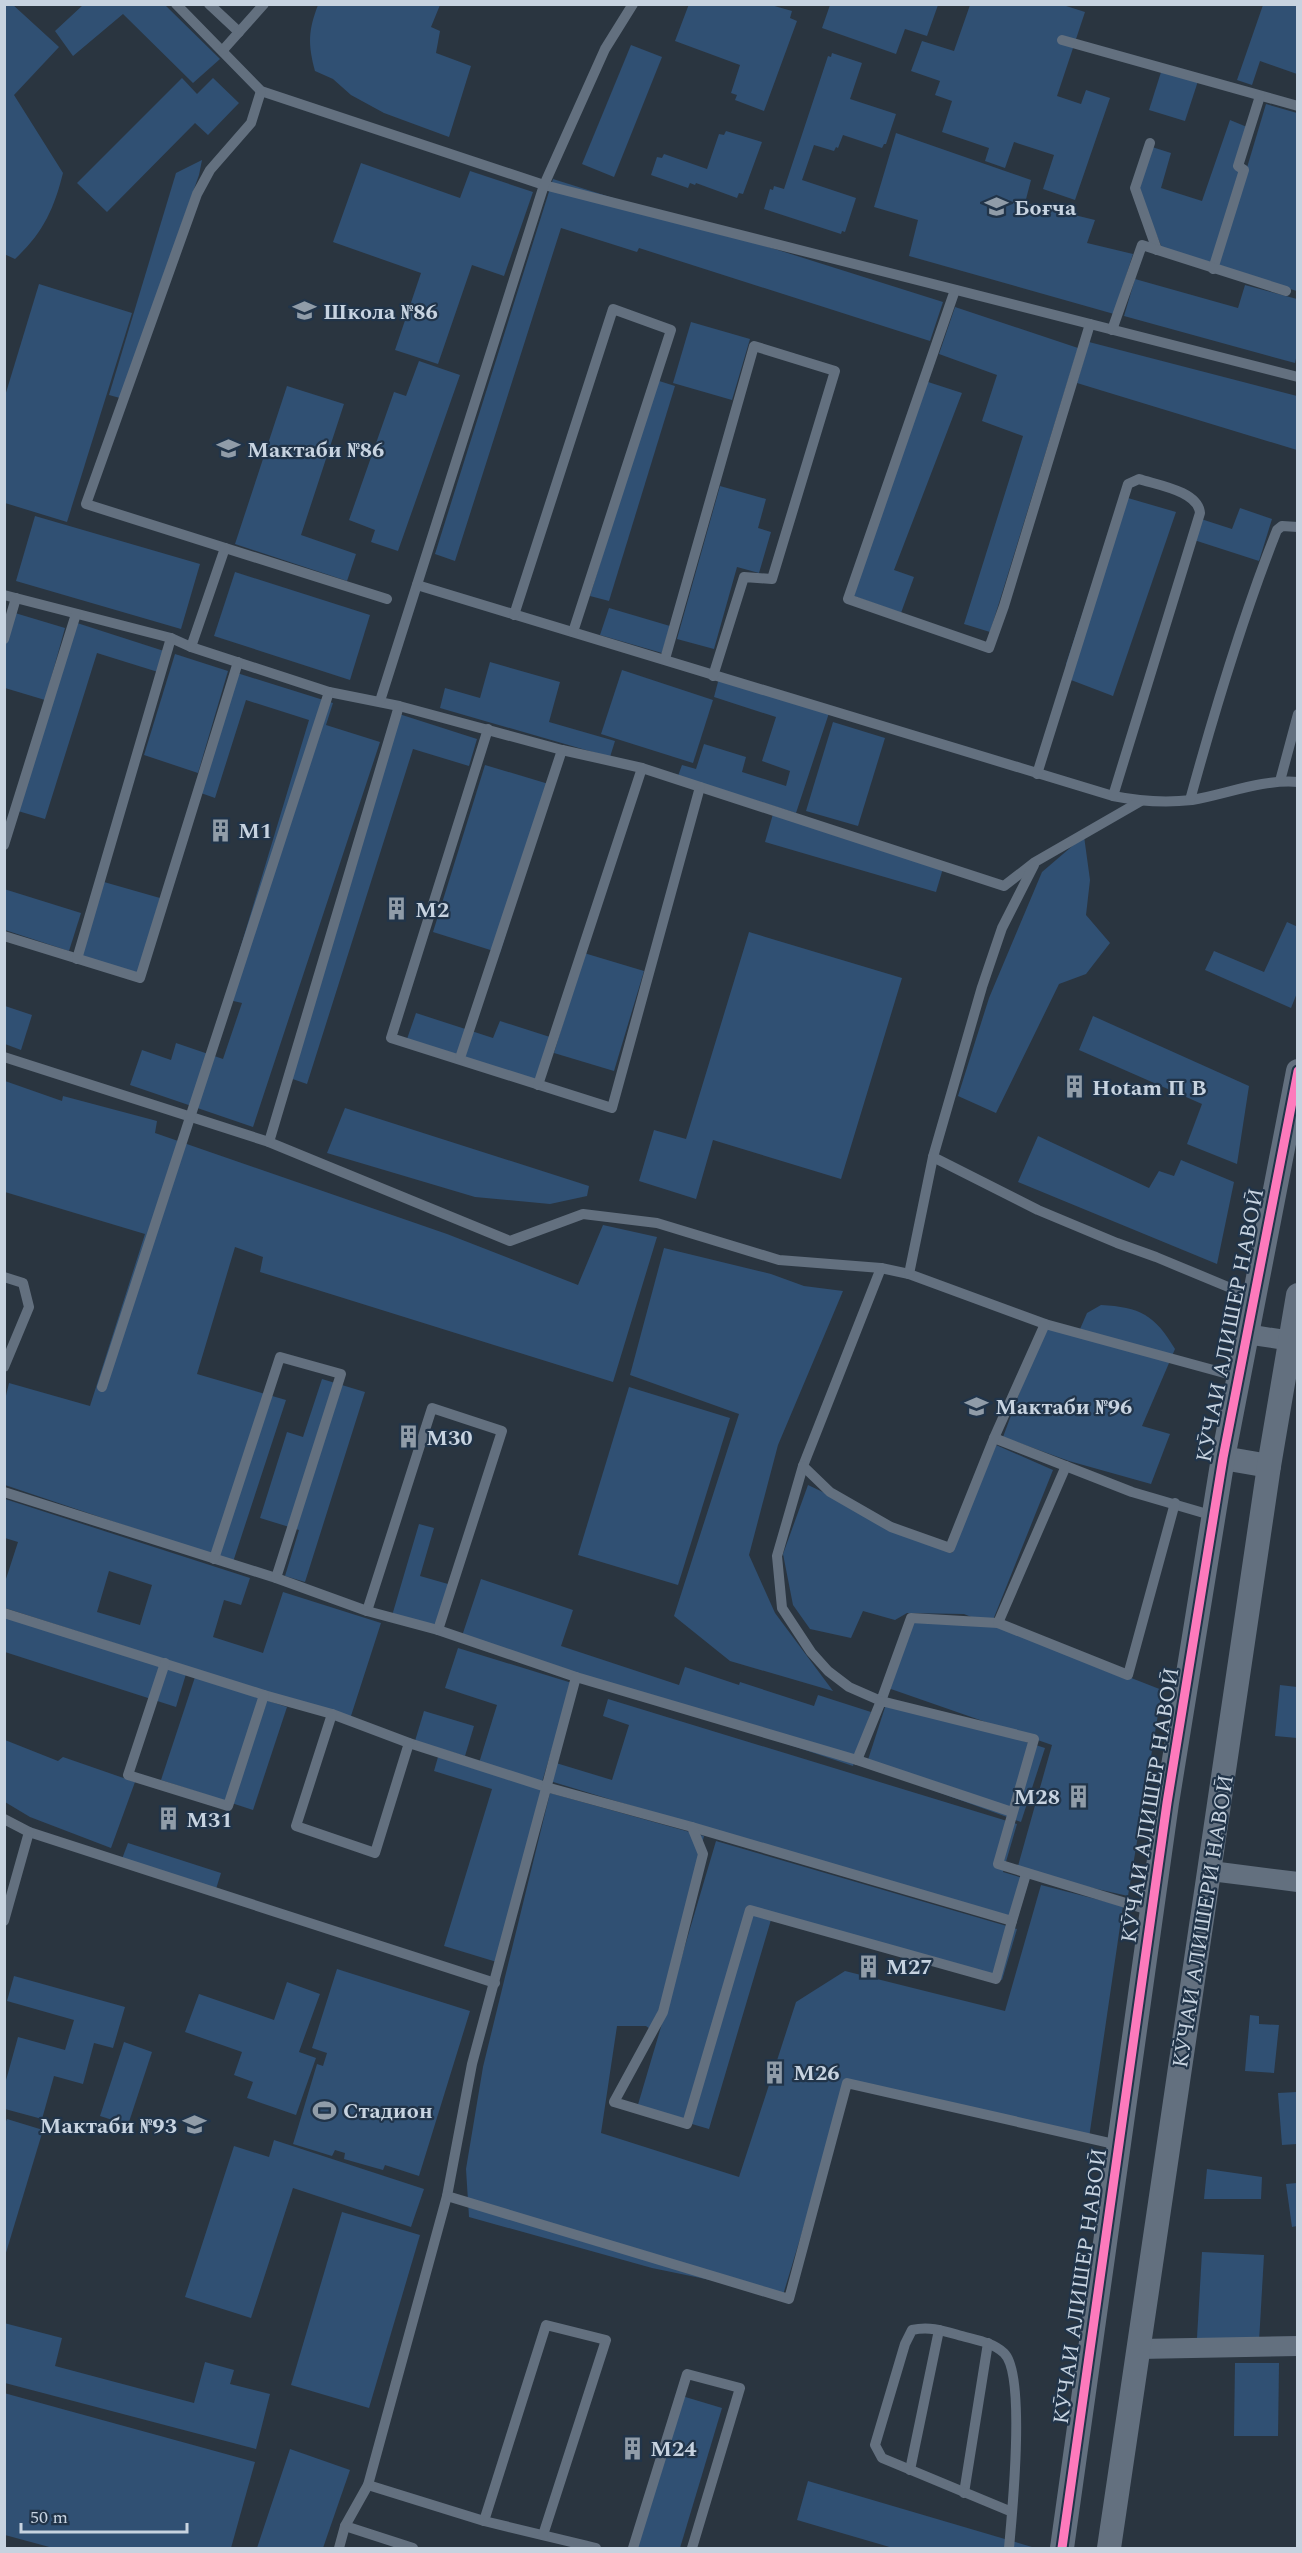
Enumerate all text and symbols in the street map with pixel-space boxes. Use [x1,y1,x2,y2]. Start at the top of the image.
place label: Боғча [1014,192,1077,225]
school or university icon: Боғча [983,194,1009,220]
place label: Школа №86 [323,296,438,329]
school or university icon: Школа №86 [292,298,318,324]
place label: Мактаби №86 [247,434,384,467]
school or university icon: Мактаби №86 [216,436,242,462]
place label: M1 [238,815,272,848]
building icon: M1 [207,817,233,843]
place label: М2 [415,894,449,927]
building icon: М2 [384,896,410,922]
place label: Hotam П В [1092,1072,1206,1105]
building icon: Hotam П В [1061,1074,1087,1100]
street label: КӮЧАИ АЛИШЕР НАВОӢ [1188,1185,1273,1465]
place label: Мактаби №96 [995,1391,1132,1424]
school or university icon: Мактаби №96 [964,1393,990,1419]
place label: М30 [426,1422,473,1455]
building icon: М30 [395,1424,421,1450]
street label: КӮЧАИ АЛИШЕР НАВОӢ [1112,1665,1189,1945]
street label: КӮЧАИ АЛИШЕРИ НАВОӢ [1164,1772,1243,2070]
place label: М28 [1013,1781,1060,1814]
building icon: М28 [1065,1783,1091,1809]
place label: М31 [186,1804,233,1837]
building icon: М31 [155,1806,181,1832]
place label: М27 [886,1951,933,1984]
building icon: М27 [855,1953,881,1979]
place label: М26 [793,2057,840,2090]
building icon: М26 [762,2059,788,2085]
place label: Стадион [343,2095,433,2128]
sports icon: Стадион [312,2097,338,2123]
place label: Мактаби №93 [40,2110,177,2143]
school or university icon: Мактаби №93 [182,2112,208,2138]
street label: КӮЧАИ АЛИШЕР НАВОӢ [1045,2146,1116,2426]
place label: М24 [650,2433,697,2466]
building icon: М24 [619,2435,645,2461]
scale bar [21,2496,188,2534]
text: 50 m [30,2504,68,2531]

